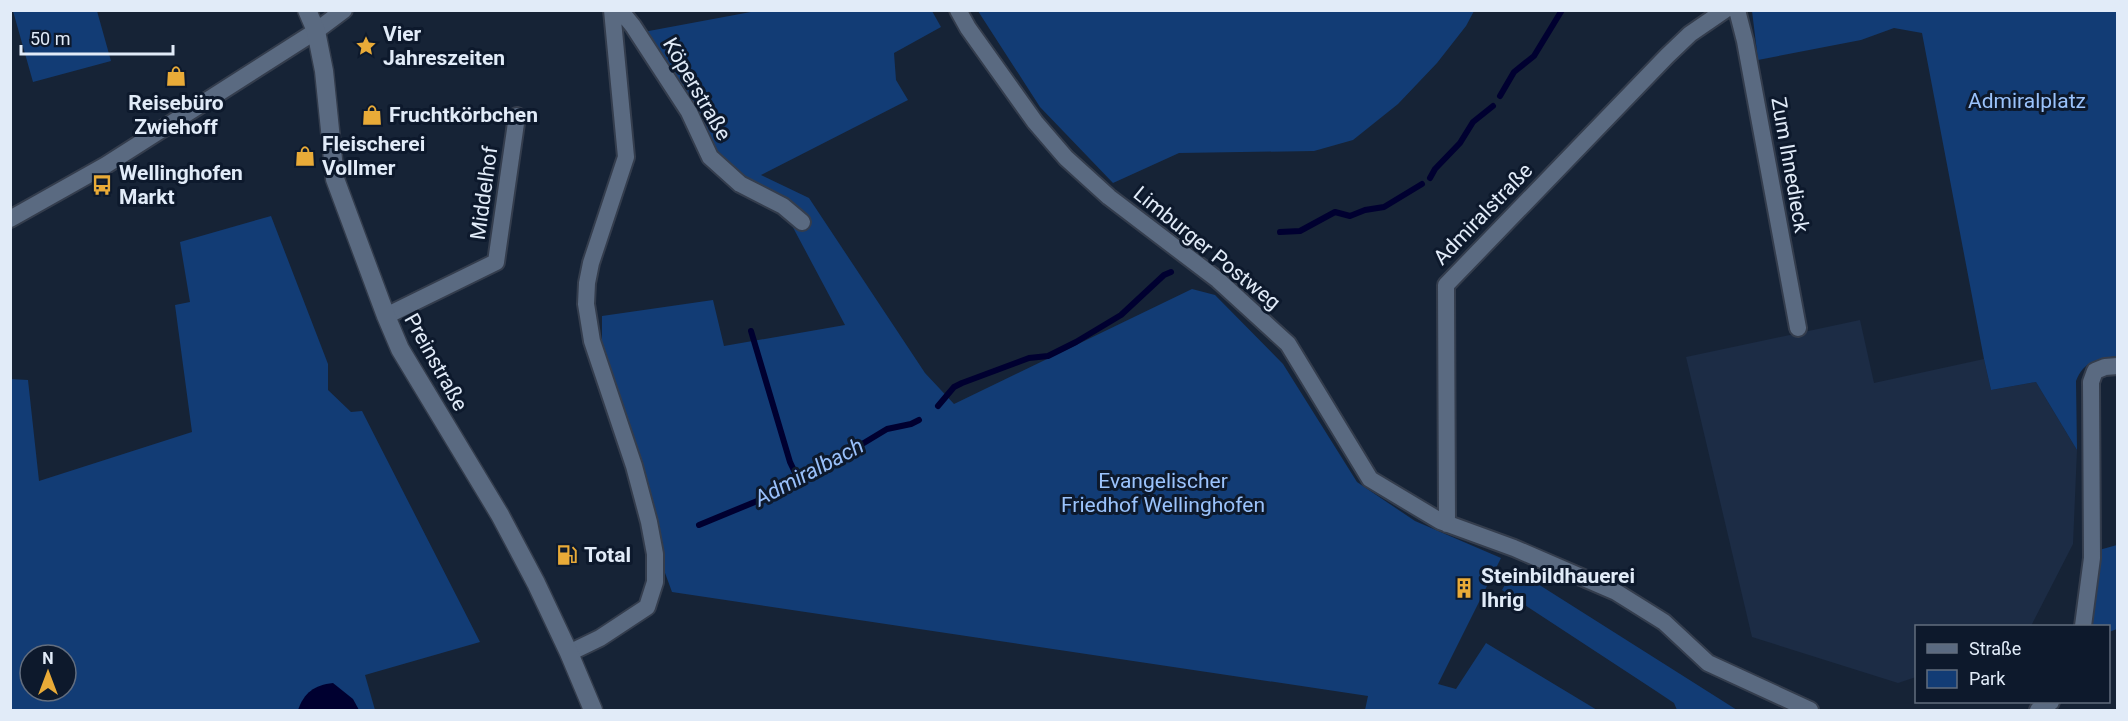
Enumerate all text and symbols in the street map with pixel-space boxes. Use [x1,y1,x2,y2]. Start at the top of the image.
scale bar [21,18,172,56]
place label: Vier Jahreszeiten [383,22,505,70]
text: 50 m [30,28,70,49]
street label: Köperstraße [658,33,736,145]
place icon: Vier Jahreszeiten [354,34,378,58]
shop icon: Reisebüro Zwiehoff [164,64,188,88]
park label: Admiralplatz [1968,89,2086,113]
place label: Reisebüro Zwiehoff [128,91,224,139]
street label: Zum Ihnedieck [1766,95,1814,235]
shop icon: Fruchtkörbchen [360,103,384,127]
place label: Fruchtkörbchen [389,103,538,127]
place label: Fleischerei Vollmer [322,132,425,180]
shop icon: Fleischerei Vollmer [293,144,317,168]
street label: Middelhof [466,144,503,241]
street label: Admiralstraße [1429,158,1537,270]
place label: Wellinghofen Markt [119,161,243,209]
bus stop icon: Wellinghofen Markt [90,173,114,197]
street label: Limburger Postweg [1129,181,1285,315]
street label: Preinstraße [399,309,473,415]
water label: Admiralbach [749,433,868,512]
park label: Evangelischer Friedhof Wellinghofen [1061,469,1265,517]
fuel station icon: Total [555,543,579,567]
place label: Total [584,543,631,567]
place label: Steinbildhauerei Ihrig [1481,564,1635,612]
building icon: Steinbildhauerei Ihrig [1452,576,1476,600]
legend [1915,625,2110,703]
text: Straße [1969,638,2021,659]
north arrow [18,643,78,703]
text: N [42,649,54,668]
text: Park [1969,668,2006,689]

